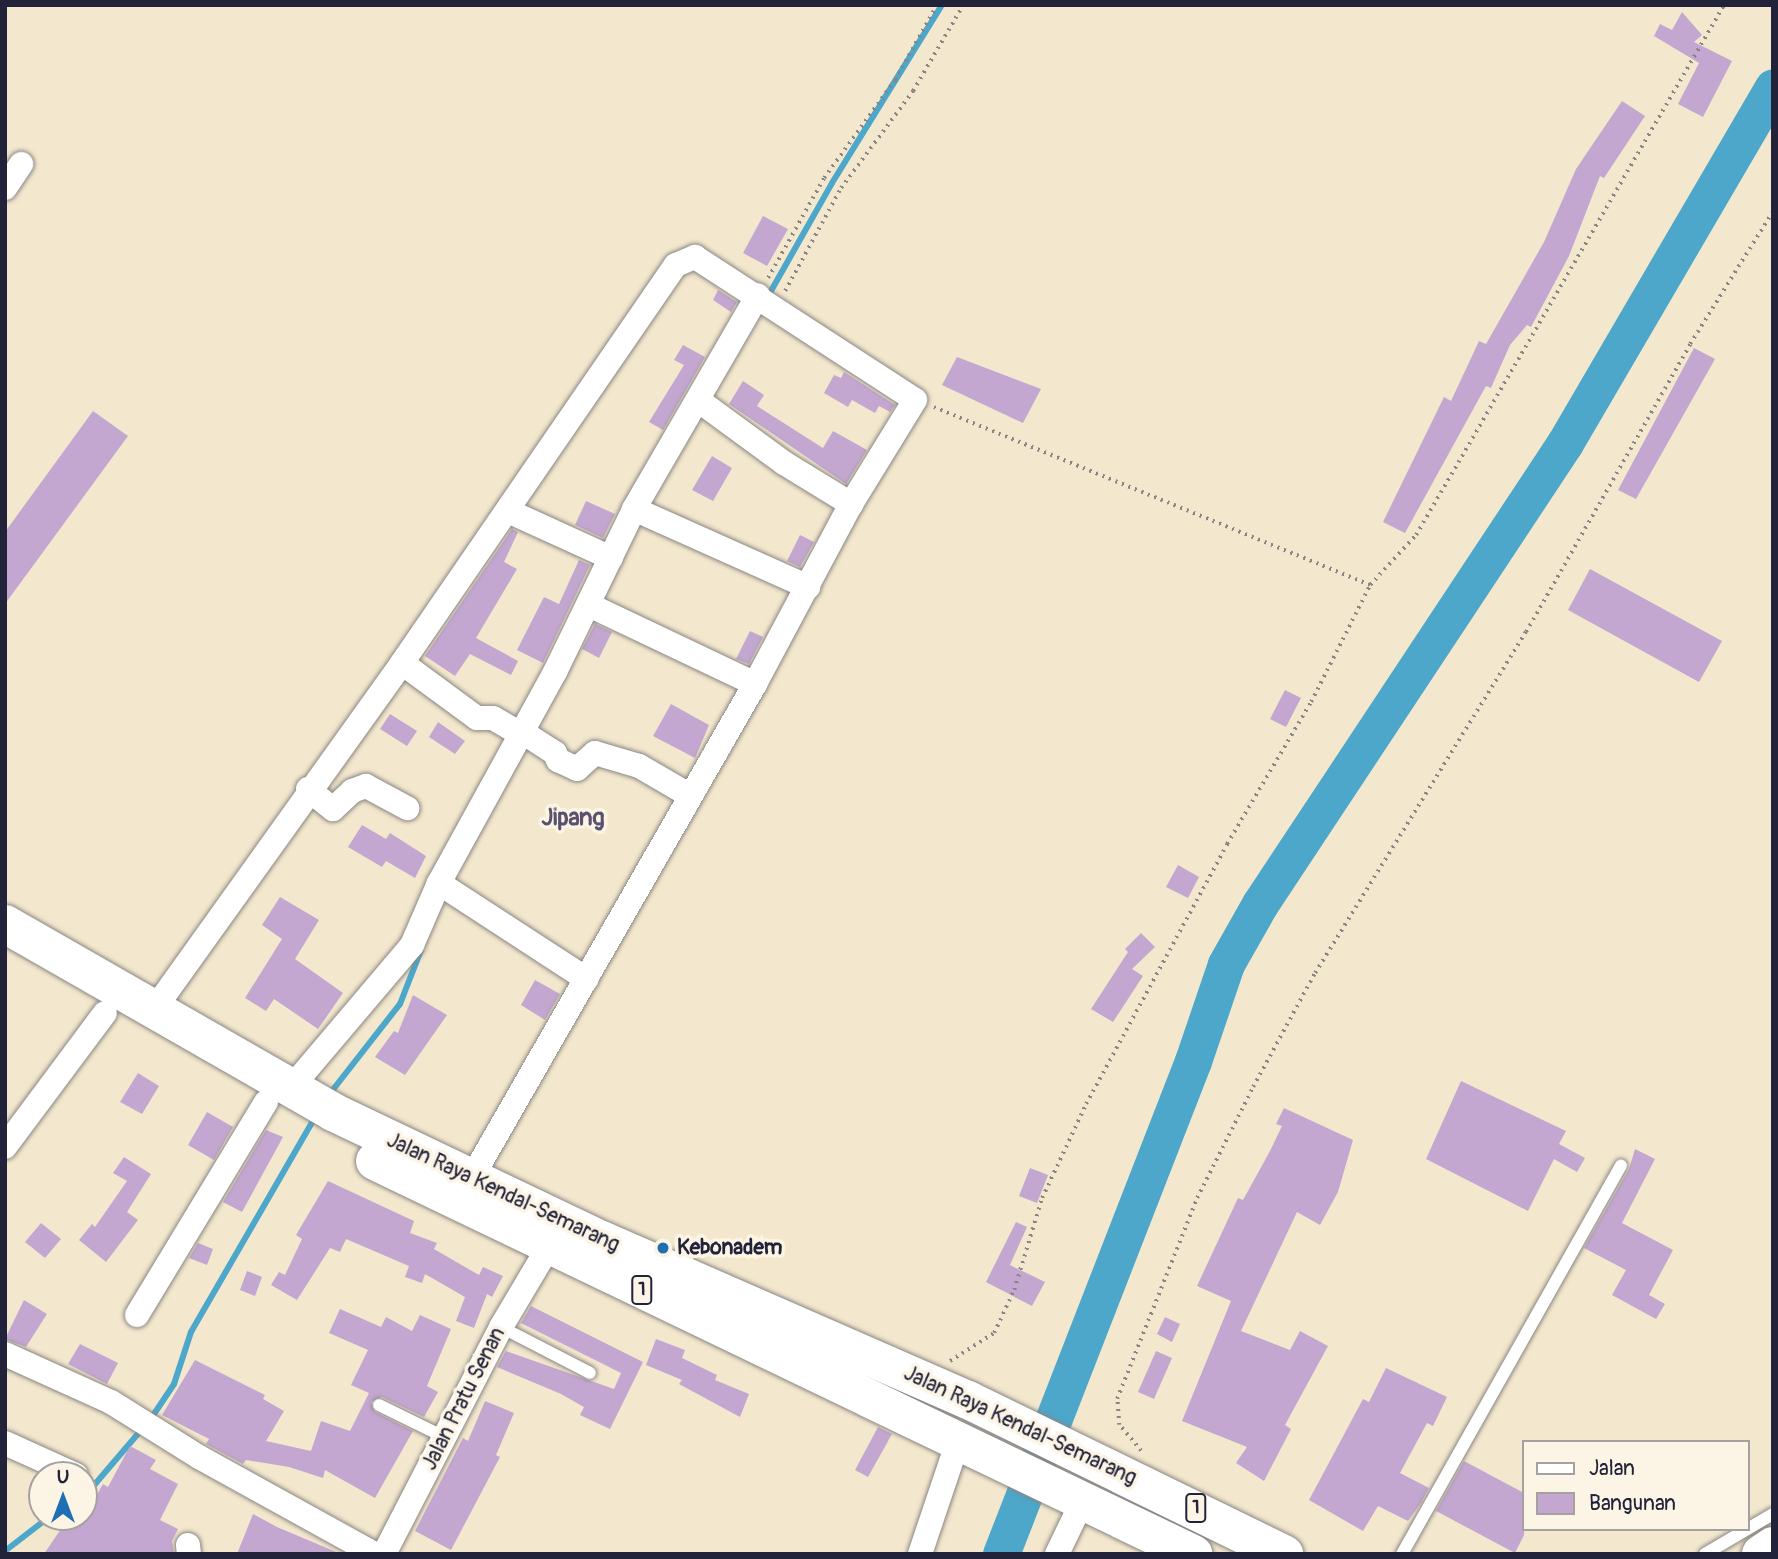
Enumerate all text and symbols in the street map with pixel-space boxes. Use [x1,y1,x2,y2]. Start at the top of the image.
district label: Jipang [541,804,605,832]
street label: Jalan Raya Kendal-Semarang [383,1128,623,1258]
place label: Kebonadem [677,1235,782,1261]
marker: Kebonadem [655,1240,671,1256]
road number: 1 [630,1274,654,1306]
street label: Jalan Pratu Senan [417,1323,511,1475]
street label: Jalan Raya Kendal-Semarang [900,1361,1140,1491]
legend [1522,1440,1750,1531]
text: Jalan [1589,1455,1635,1482]
north arrow [28,1461,98,1531]
text: U [57,1465,69,1489]
text: Bangunan [1589,1490,1676,1517]
road number: 1 [1184,1492,1208,1524]

